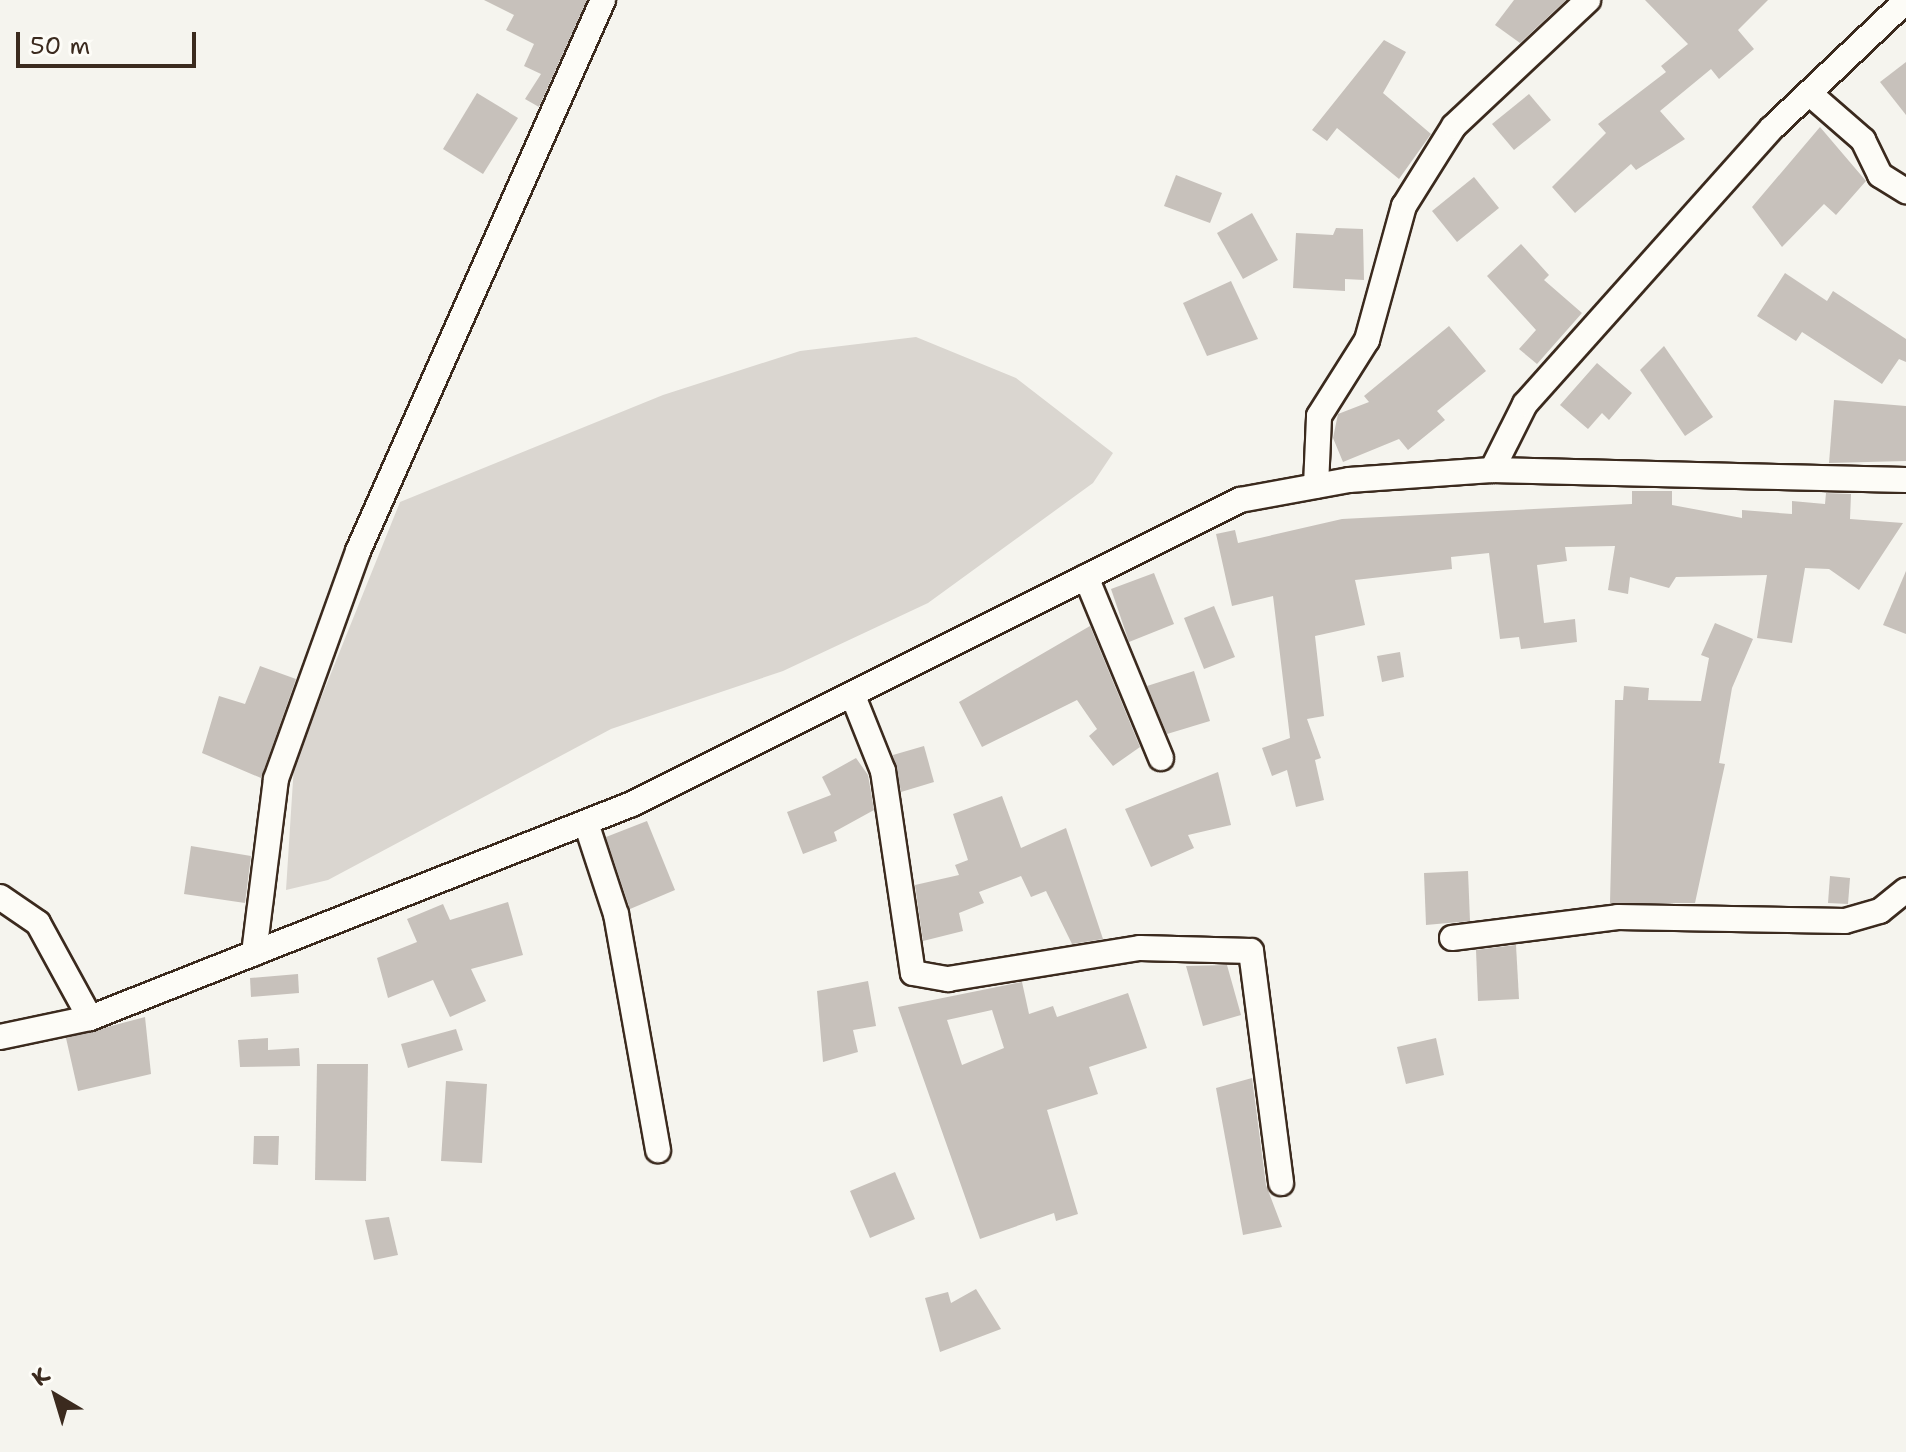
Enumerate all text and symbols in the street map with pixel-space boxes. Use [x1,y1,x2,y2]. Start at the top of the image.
scale bar [20,16,200,66]
text: 50 m [30,30,90,62]
north arrow [16,1356,96,1436]
text: K [26,1361,56,1393]

